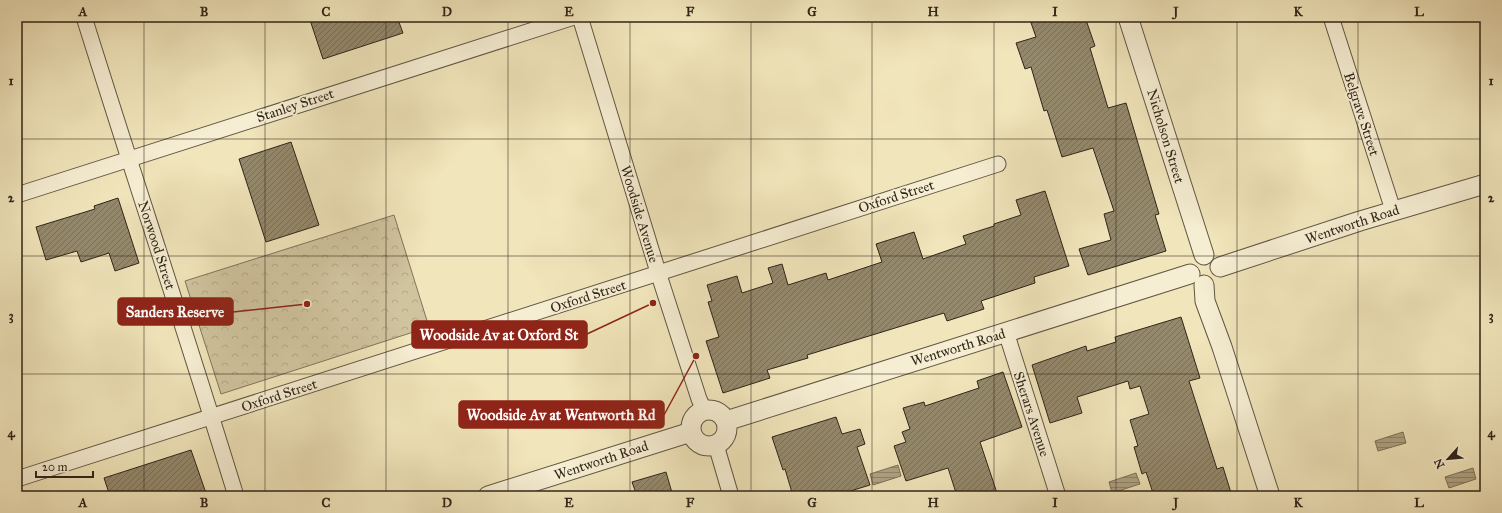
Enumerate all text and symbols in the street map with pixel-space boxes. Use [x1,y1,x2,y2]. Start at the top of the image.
text: A [78,4,88,20]
text: B [200,4,209,20]
text: C [322,4,331,20]
text: D [442,4,452,20]
text: E [564,4,574,20]
text: F [686,4,695,20]
text: G [807,4,817,20]
text: H [927,4,939,20]
text: I [1052,4,1058,20]
text: J [1171,4,1179,20]
text: K [1293,4,1303,20]
text: L [1414,4,1424,20]
street label: Belgrave Street [1340,70,1383,158]
text: 1 [8,73,14,89]
text: 1 [1488,73,1494,89]
street label: Stanley Street [254,85,336,126]
street label: Nicholson Street [1143,87,1188,185]
street label: Woodside Avenue [617,163,662,265]
street label: Oxford Street [856,176,936,217]
text: 2 [8,190,15,206]
text: 2 [1488,190,1495,206]
street label: Norwood Street [134,199,179,292]
street label: Wentworth Road [1303,201,1401,248]
street label: Oxford Street [548,276,628,317]
callout: Sanders Reserve [118,298,233,325]
text: Sanders Reserve [126,303,225,321]
text: 3 [8,308,14,324]
text: 3 [1488,308,1494,324]
callout: Woodside Av at Oxford St [412,321,587,348]
street label: Wentworth Road [909,325,1008,370]
text: Woodside Av at Oxford St [420,326,579,344]
street label: Sherars Avenue [1010,370,1053,459]
street label: Oxford Street [239,375,319,416]
callout: Woodside Av at Wentworth Rd [459,401,664,428]
text: Woodside Av at Wentworth Rd [467,406,656,424]
text: 4 [7,425,15,441]
text: 4 [1487,425,1495,441]
street label: Wentworth Road [552,437,650,484]
north arrow [1428,439,1468,479]
scale bar [36,453,93,479]
text: N [1431,456,1447,470]
text: 20 m [42,460,68,474]
text: A [78,495,88,511]
text: B [200,495,209,511]
text: C [322,495,331,511]
text: D [442,495,452,511]
text: E [564,495,574,511]
text: F [686,495,695,511]
text: G [807,495,817,511]
text: H [927,495,939,511]
text: I [1052,495,1058,511]
text: J [1171,495,1179,511]
text: K [1293,495,1303,511]
text: L [1414,495,1424,511]

